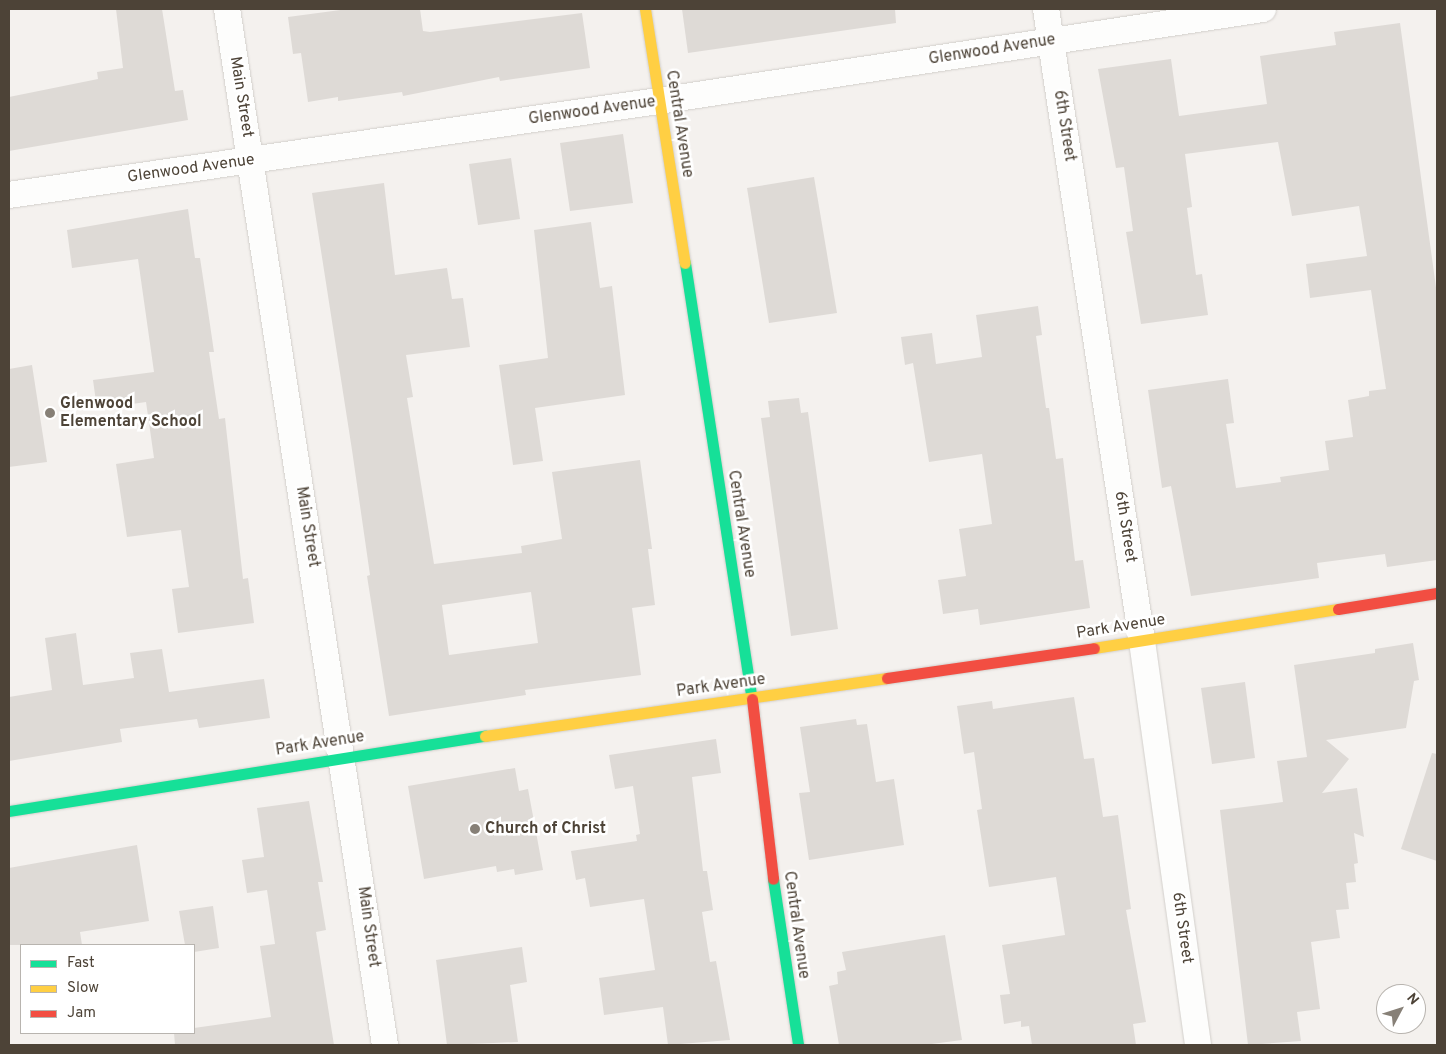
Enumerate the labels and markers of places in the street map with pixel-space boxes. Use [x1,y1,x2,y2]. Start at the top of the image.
place label: Glenwood Elementary School [60,394,202,432]
marker: Glenwood Elementary School [44,407,56,419]
place label: Church of Christ [485,819,606,839]
marker: Church of Christ [469,823,481,835]

